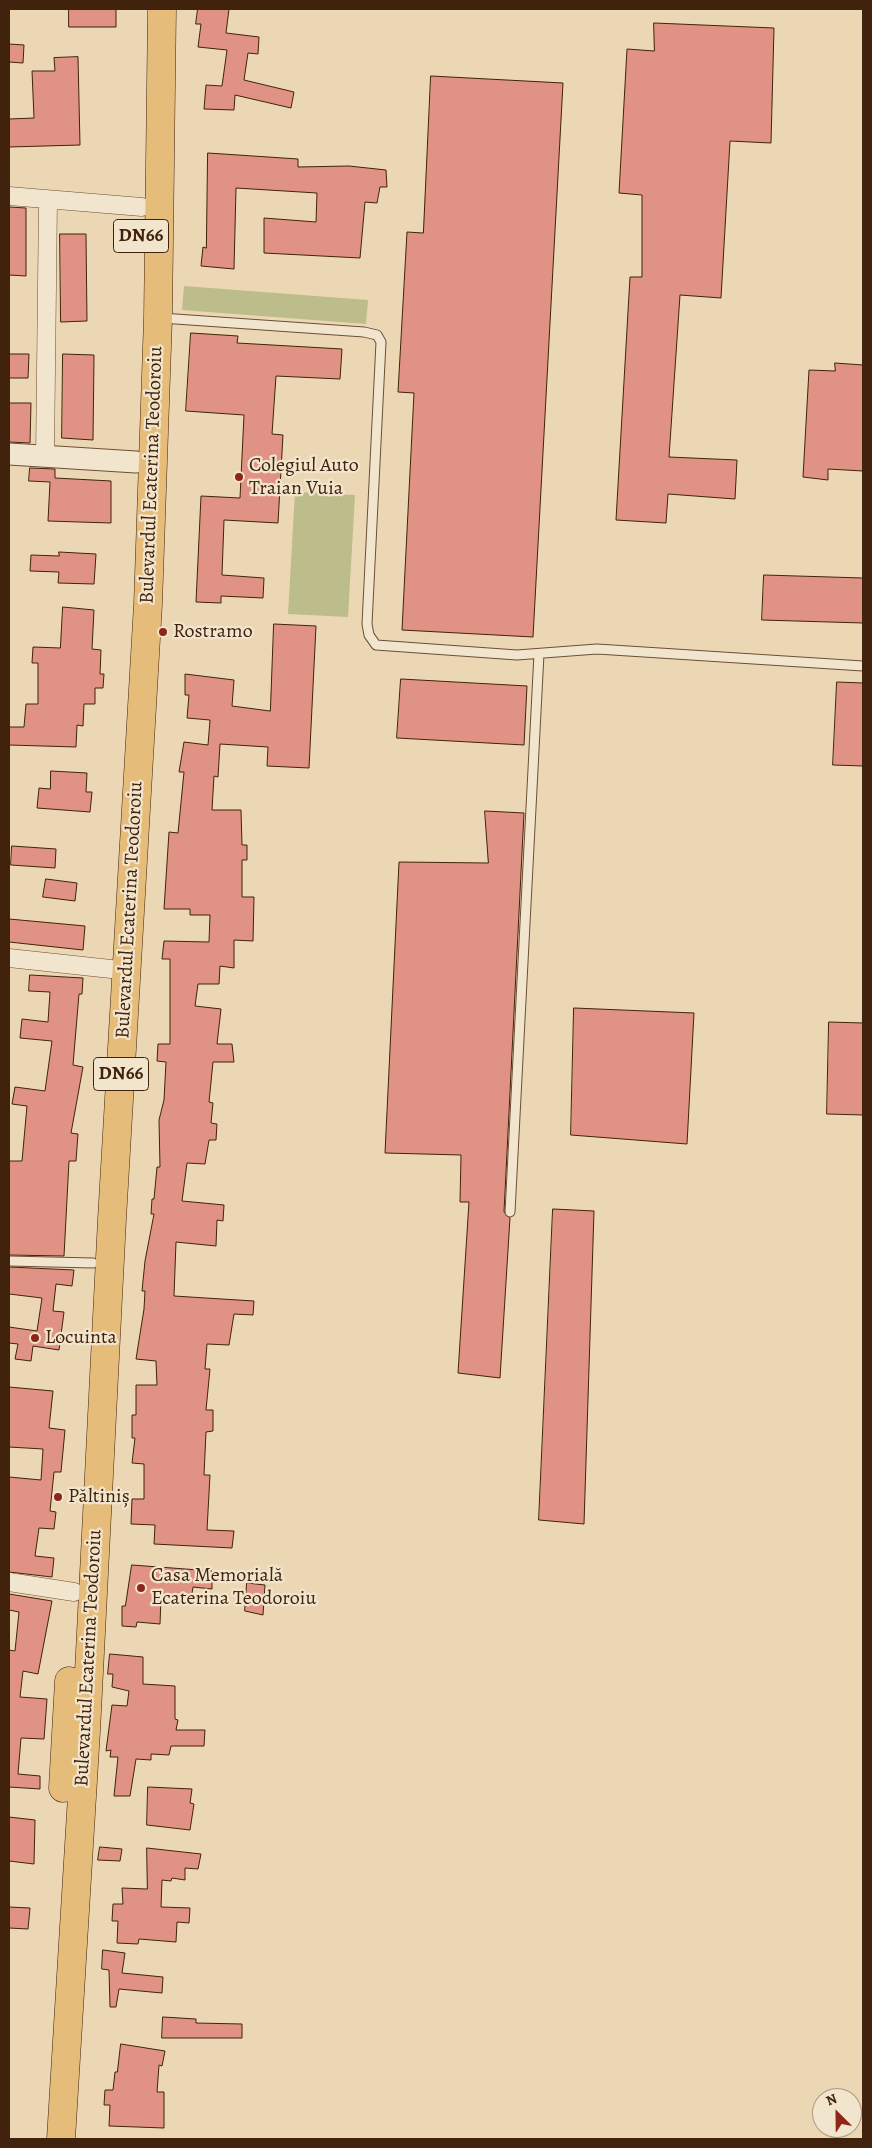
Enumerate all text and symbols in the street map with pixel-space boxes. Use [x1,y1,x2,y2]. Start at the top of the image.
road number: DN66 [114,220,168,252]
street label: Bulevardul Ecaterina Teodoroiu [136,346,168,604]
place label: Colegiul Auto Traian Vuia [249,454,359,501]
marker: Colegiul Auto Traian Vuia [233,471,245,483]
place label: Rostramo [173,620,253,644]
marker: Rostramo [157,626,169,638]
street label: Bulevardul Ecaterina Teodoroiu [111,781,149,1039]
road number: DN66 [94,1058,148,1090]
place label: Locuinta [45,1326,117,1350]
marker: Locuinta [29,1332,41,1344]
place label: Păltiniș [68,1485,130,1509]
marker: Păltiniș [52,1491,64,1503]
street label: Bulevardul Ecaterina Teodoroiu [70,1529,108,1787]
place label: Casa Memorială Ecaterina Teodoroiu [151,1564,316,1611]
marker: Casa Memorială Ecaterina Teodoroiu [135,1582,147,1594]
north arrow [812,2088,862,2138]
text: N [823,2089,840,2110]

